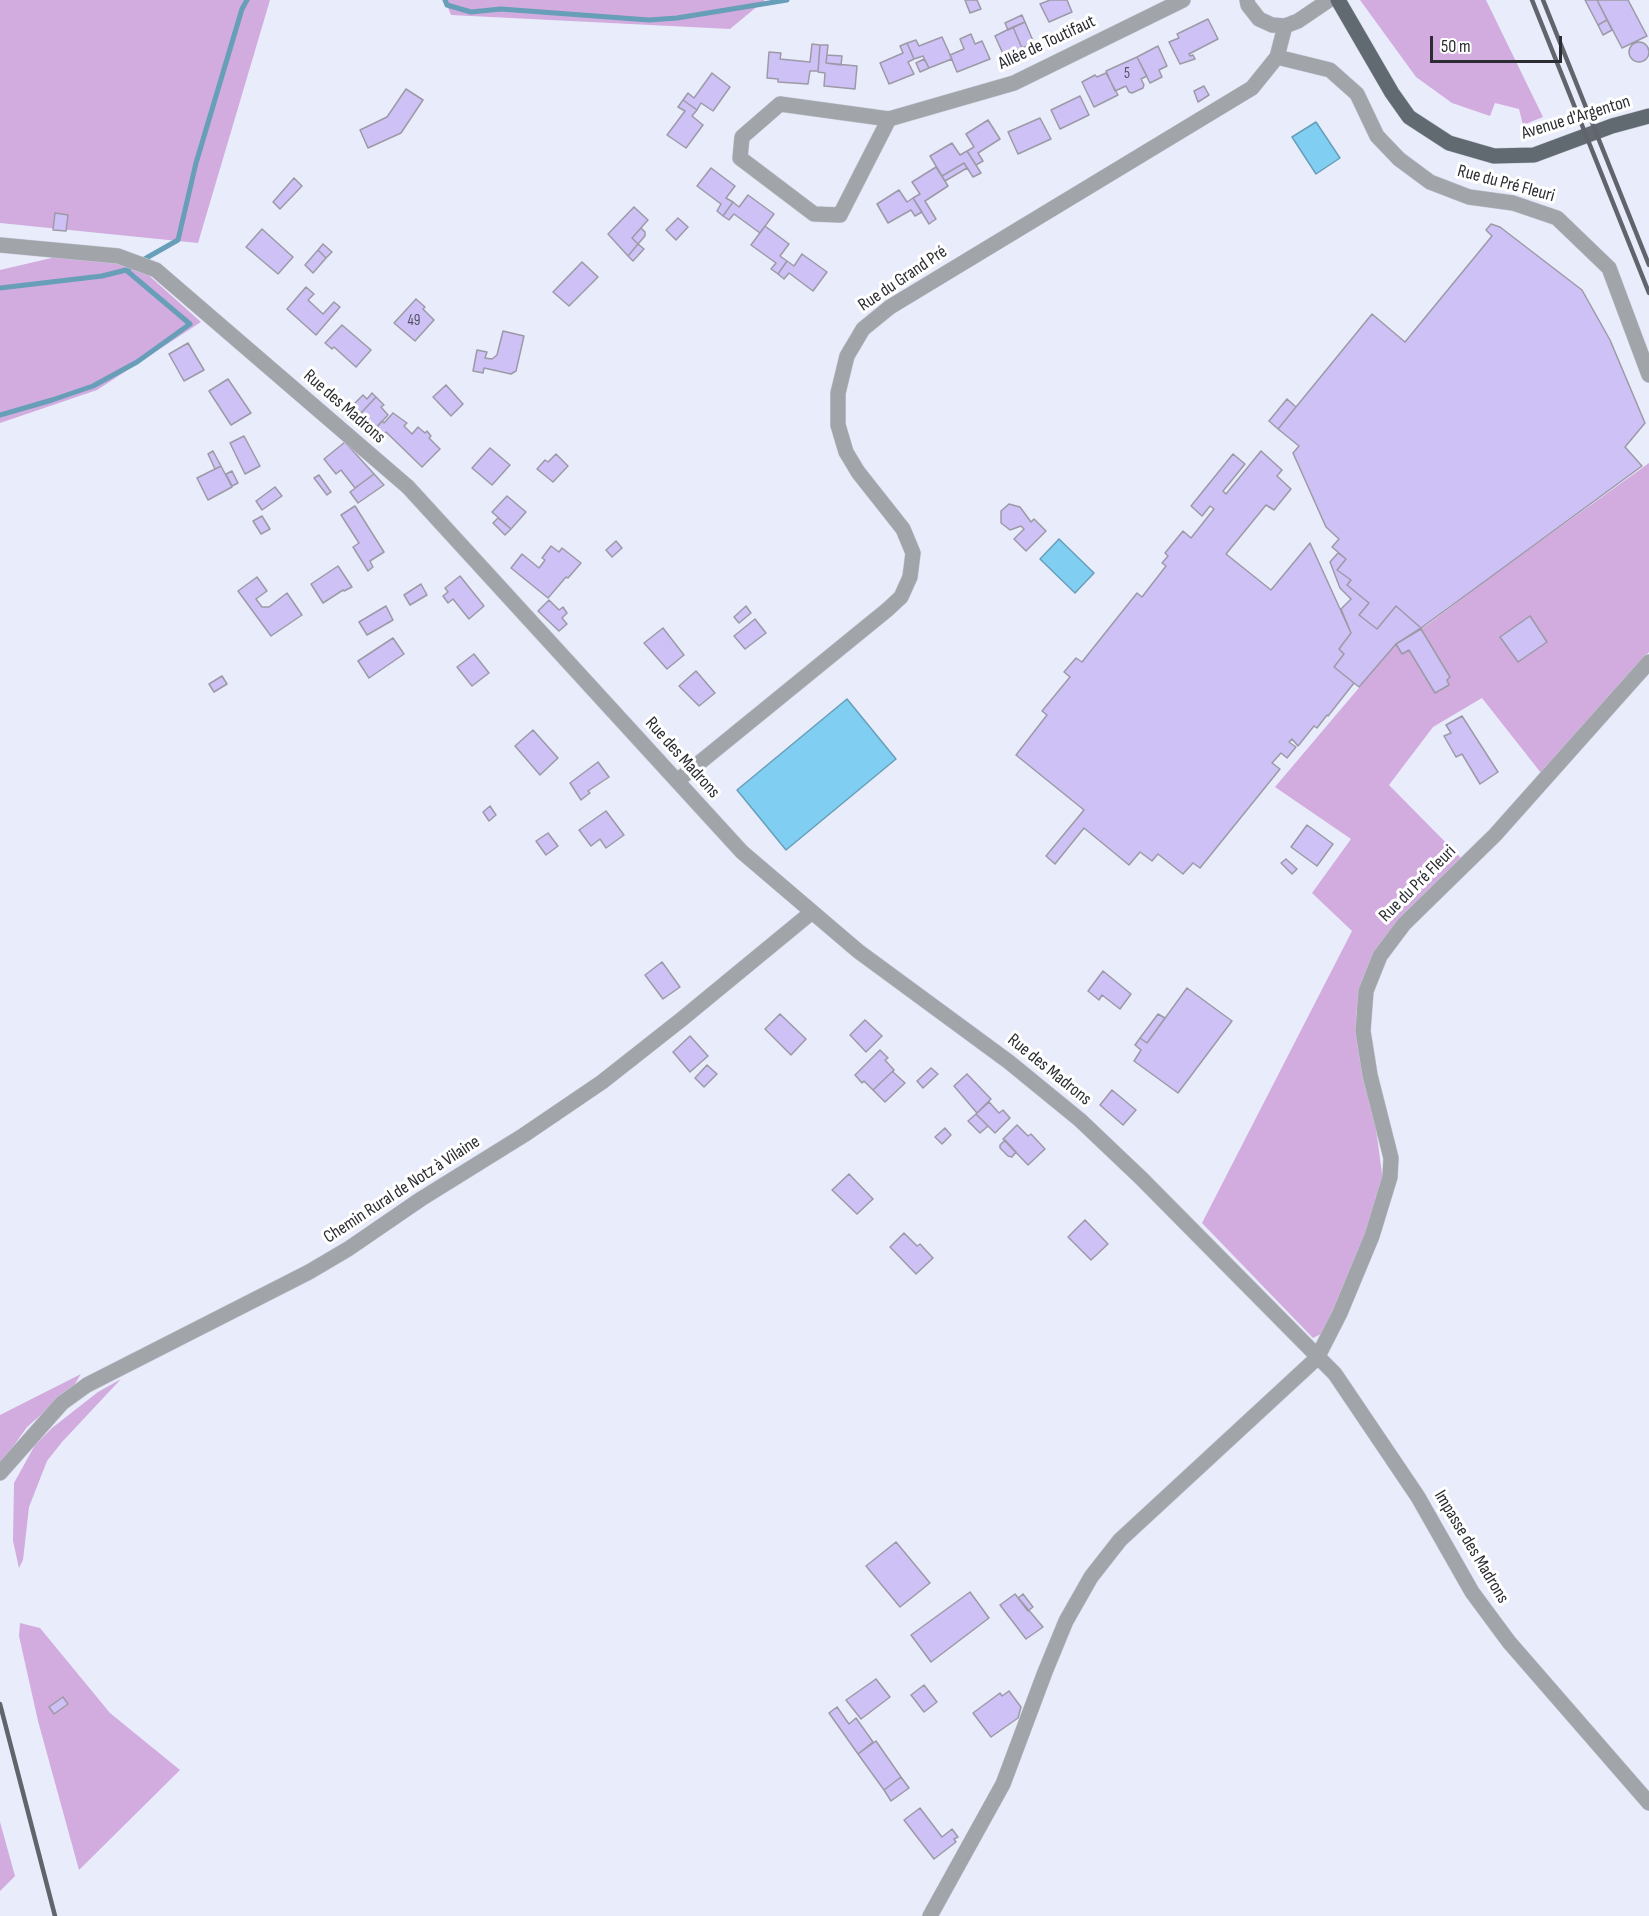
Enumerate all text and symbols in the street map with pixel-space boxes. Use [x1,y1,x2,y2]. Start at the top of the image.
street label: Allée de Toutifaut [995,11,1099,75]
scale bar [1433,24,1565,62]
text: 50 m [1441,36,1471,57]
house number: 5 [1124,65,1130,83]
street label: Avenue d'Argenton [1519,91,1633,145]
street label: Rue du Pré Fleuri [1455,161,1557,207]
street label: Rue du Grand Pré [854,241,952,317]
house number: 49 [408,312,420,330]
street label: Rue des Madrons [299,366,389,448]
street label: Rue des Madrons [640,713,724,803]
street label: Rue du Pré Fleuri [1375,841,1461,927]
street label: Rue des Madrons [1003,1030,1095,1110]
street label: Chemin Rural de Notz à Vilaine [320,1131,484,1249]
street label: Impasse des Madrons [1429,1487,1513,1607]

